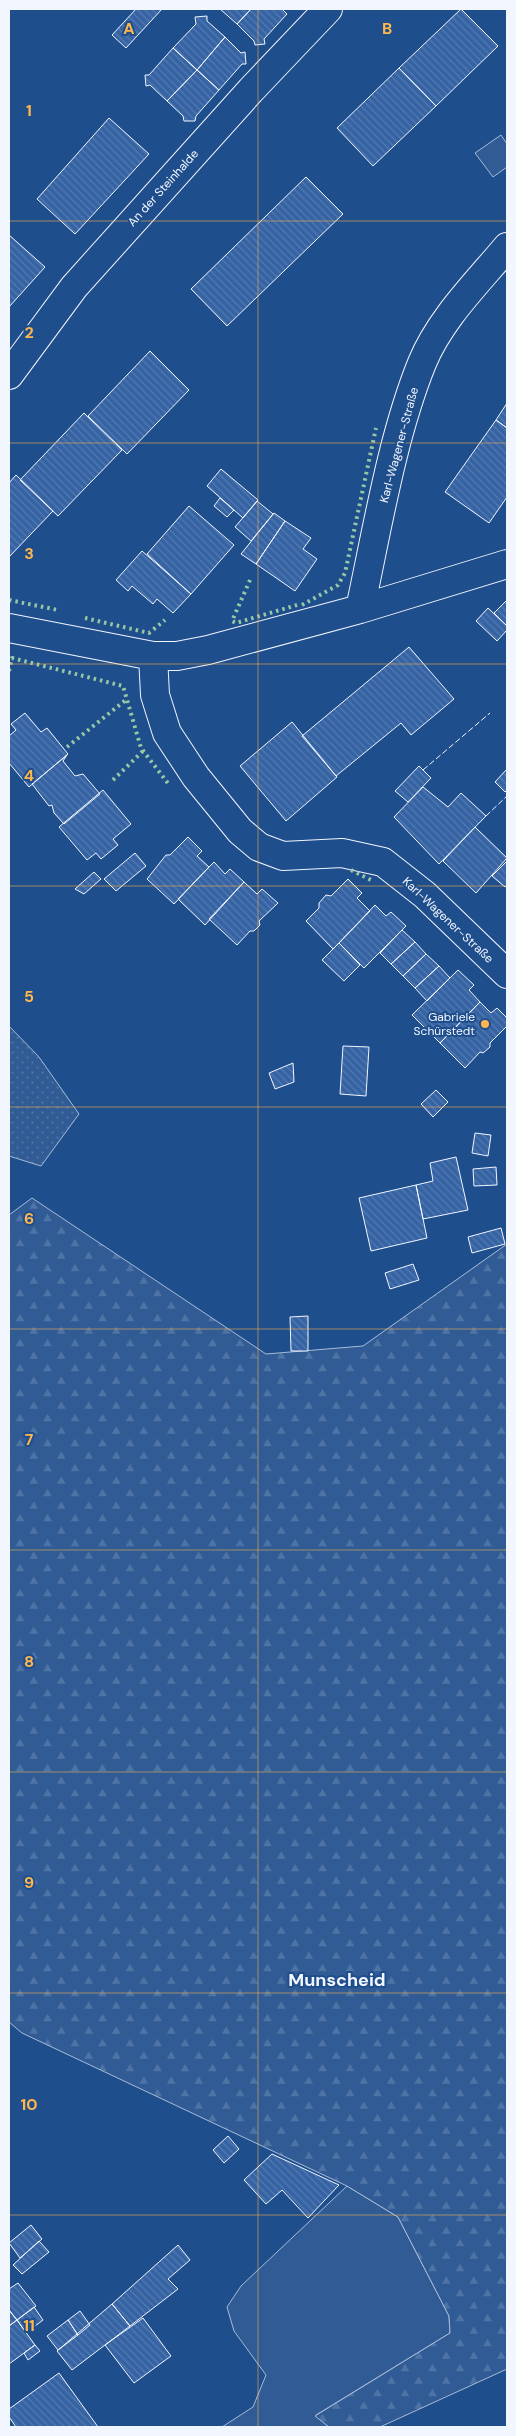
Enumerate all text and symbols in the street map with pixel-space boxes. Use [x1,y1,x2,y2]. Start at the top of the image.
text: A [123,18,135,39]
text: B [382,18,392,39]
text: 1 [26,100,32,121]
street label: An der Steinhalde [124,146,202,230]
text: 2 [24,322,34,343]
street label: Karl-Wagener-Straße [376,385,422,505]
text: 3 [24,543,34,564]
text: 4 [24,765,34,786]
street label: Karl-Wagener-Straße [399,874,497,967]
text: 5 [24,986,34,1007]
place label: Gabriele Schürstedt [414,1009,475,1039]
marker: Gabriele Schürstedt [479,1018,491,1030]
text: 6 [24,1208,34,1229]
text: 7 [25,1429,34,1450]
text: 8 [24,1651,34,1672]
text: 9 [24,1872,34,1893]
district label: Munscheid [288,1968,386,1992]
text: 10 [20,2094,38,2115]
text: 11 [23,2315,35,2336]

